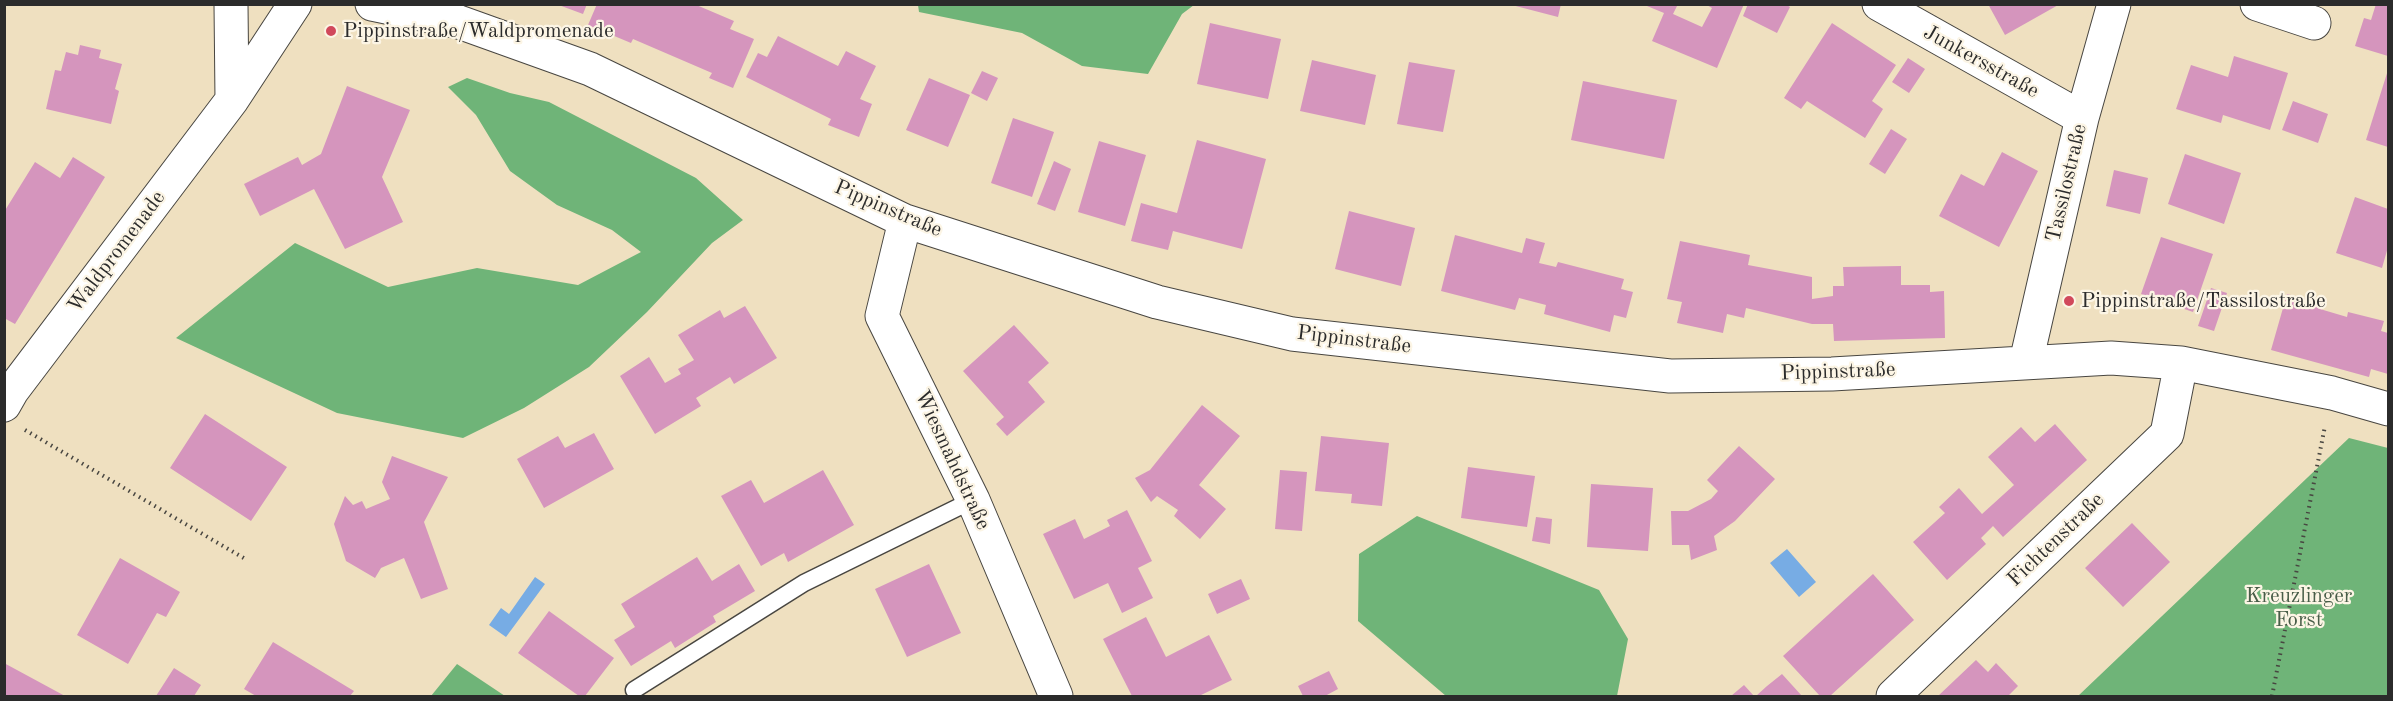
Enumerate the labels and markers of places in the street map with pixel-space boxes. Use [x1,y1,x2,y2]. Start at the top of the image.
place label: Pippinstraße/Waldpromenade [343,18,614,44]
marker: Pippinstraße/Waldpromenade [324,24,338,38]
place label: Pippinstraße/Tassilostraße [2081,288,2326,314]
marker: Pippinstraße/Tassilostraße [2062,294,2076,308]

